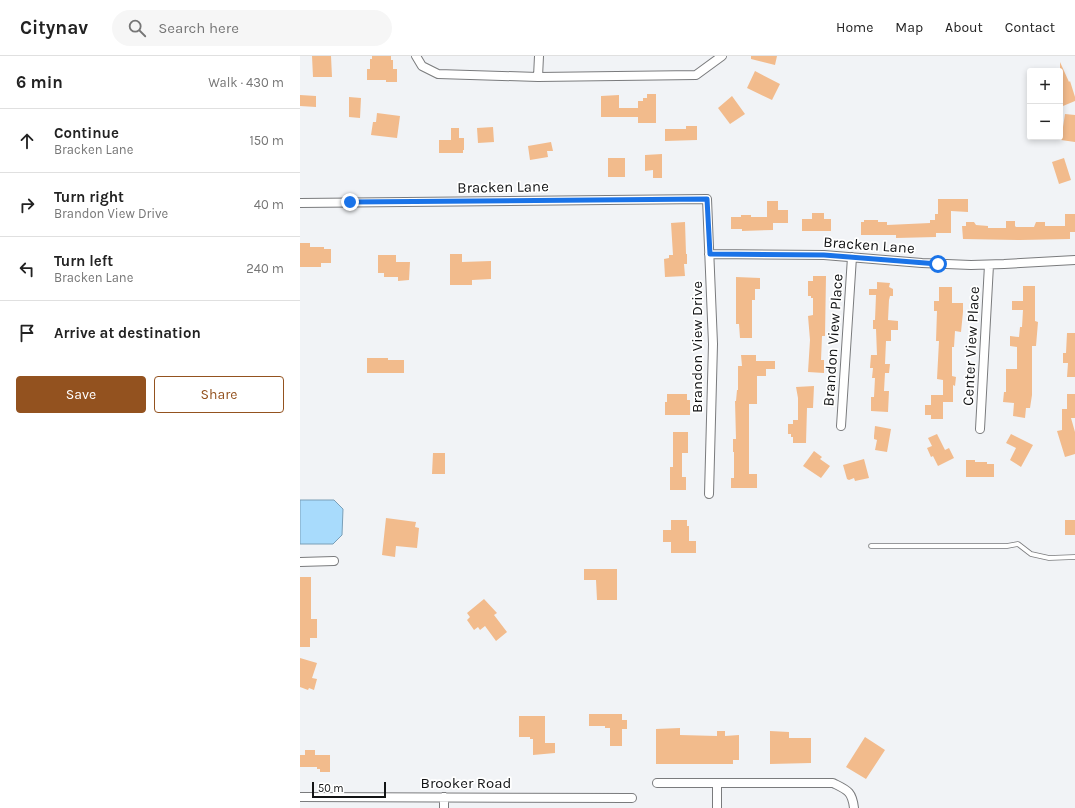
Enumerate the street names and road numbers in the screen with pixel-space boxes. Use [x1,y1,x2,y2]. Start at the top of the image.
street label: Bracken Lane [457,177,549,197]
street label: Bracken Lane [823,233,915,257]
street label: Brandon View Place [819,273,847,407]
street label: Brandon View Drive [688,281,706,413]
street label: Center View Place [959,286,983,406]
street label: Brooker Road [421,774,511,792]

